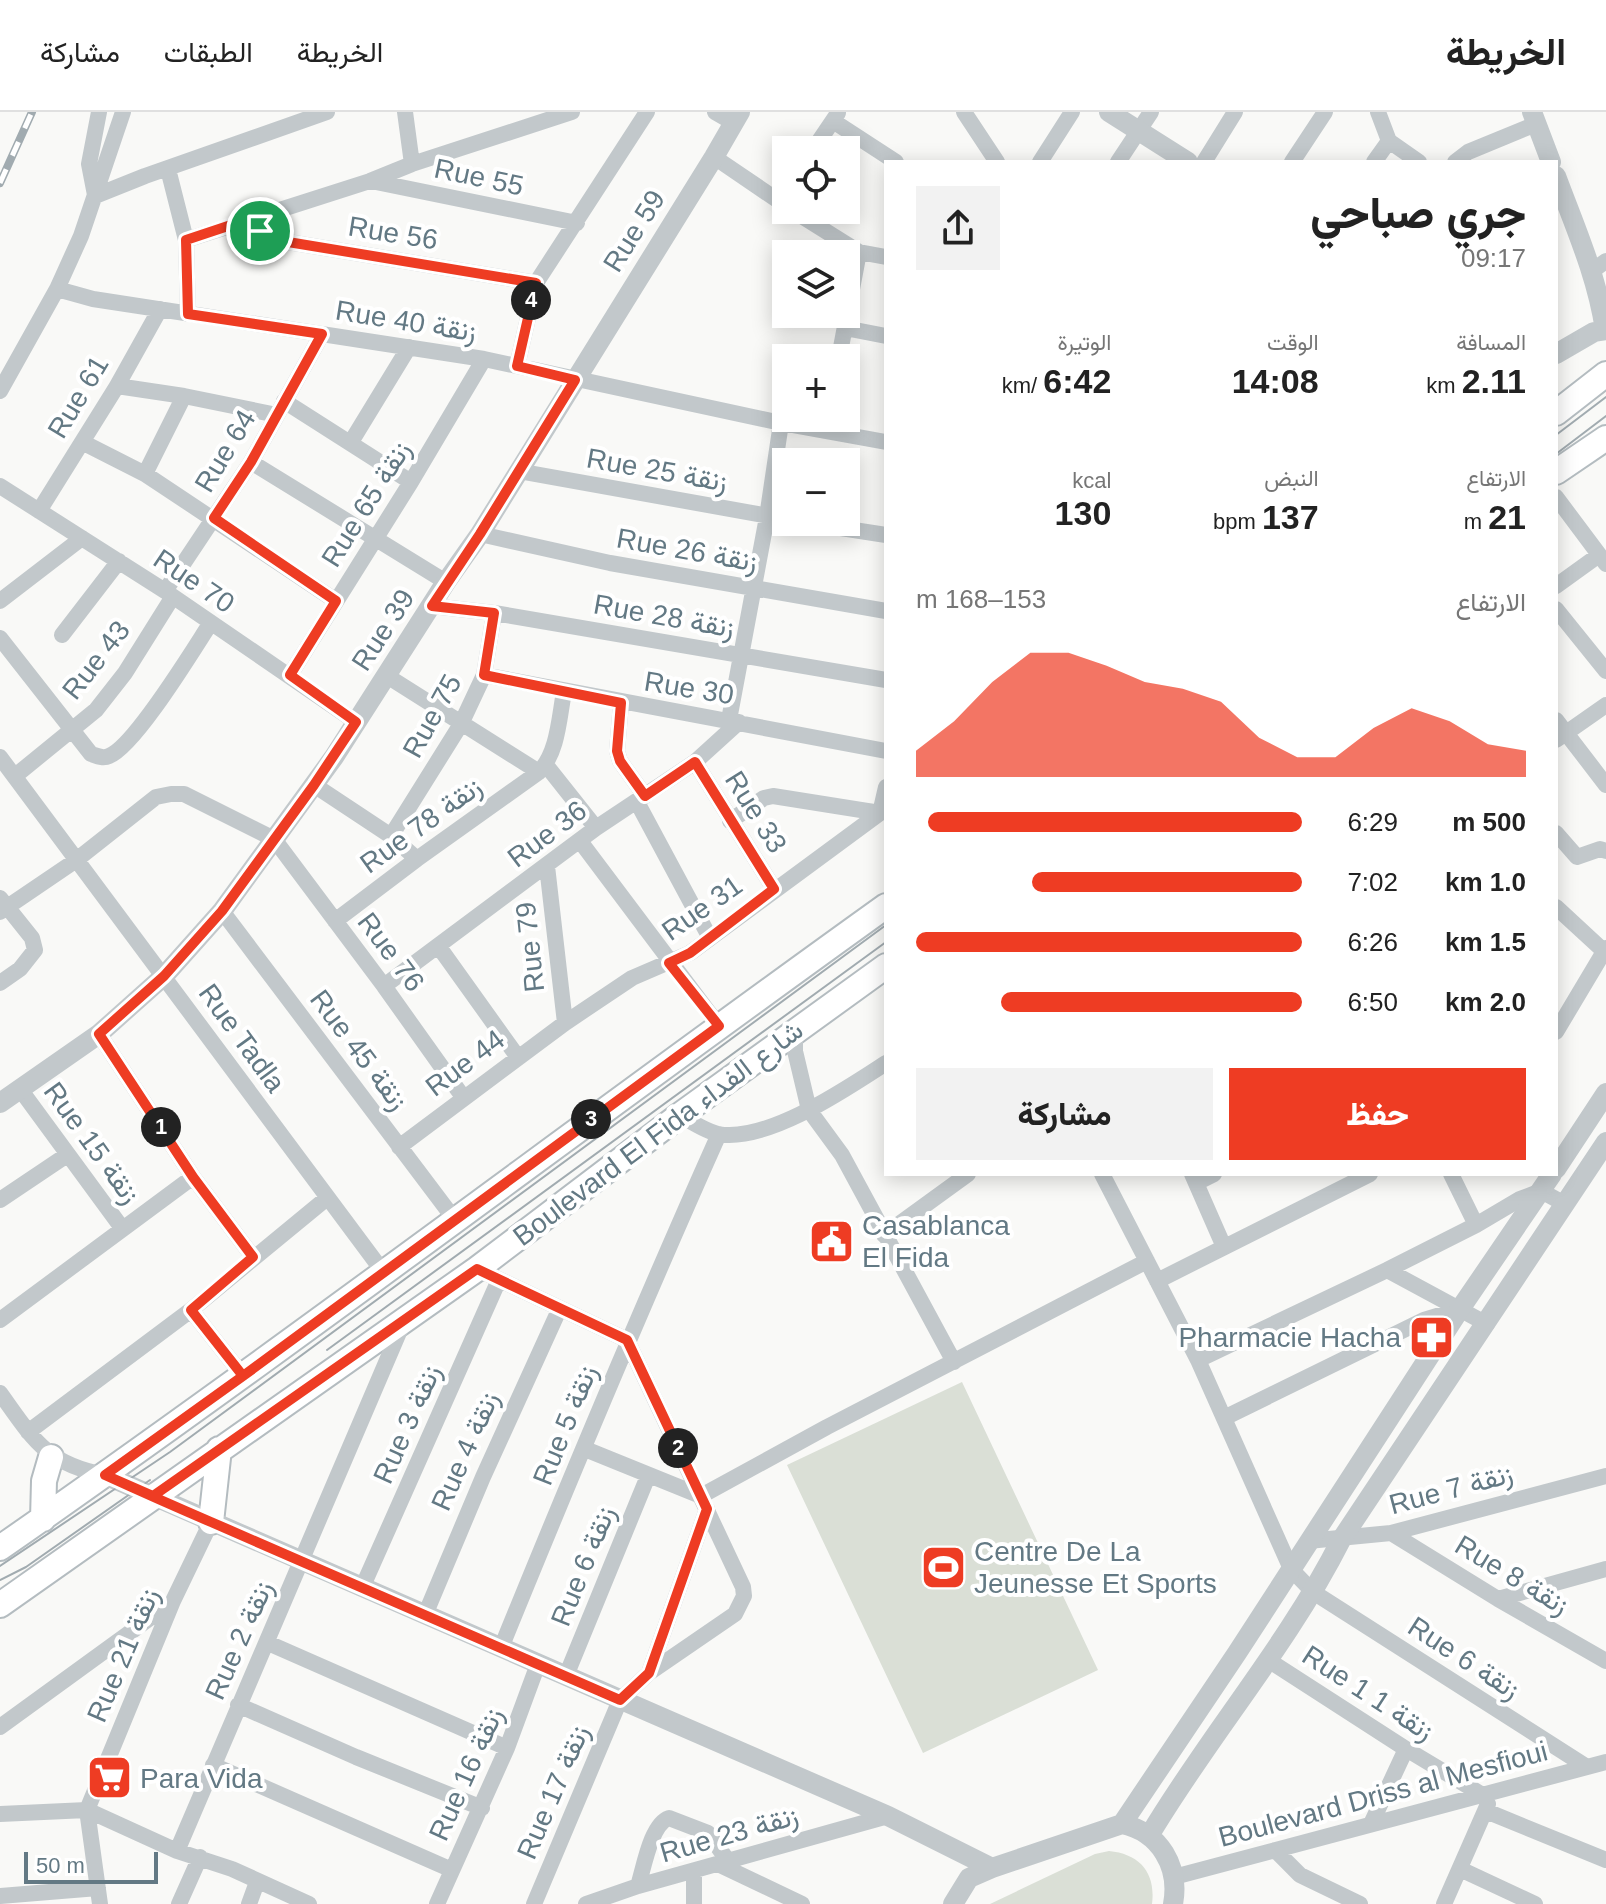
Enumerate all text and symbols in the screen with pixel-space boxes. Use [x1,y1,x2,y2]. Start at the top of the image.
text: الخريطة [1446,31,1566,73]
text: مشاركة [40,37,120,68]
text: الطبقات [164,37,253,68]
text: الخريطة [297,37,383,68]
map controls [772,136,860,536]
button: locate [772,136,860,224]
street label: Rue 55 [432,152,526,202]
street label: Rue 59 [597,184,671,278]
button: share [916,186,1000,270]
text: جري صباحي [1310,188,1526,237]
pin [226,197,294,265]
icon: arrive [238,209,282,253]
street label: Rue 56 [346,211,440,255]
button: layers [772,240,860,328]
text: 09:17 [1461,243,1526,273]
pin: 4 [511,280,551,320]
text: 4 [525,287,537,312]
street label: Rue 40 زنقة [333,295,479,349]
text: الوتيرة [1058,330,1111,355]
text: الوقت [1267,330,1319,355]
text: المسافة [1456,330,1526,355]
button: + [772,344,860,432]
street label: Rue 61 [41,350,115,444]
text: 6:42 [1043,362,1111,400]
text: 14:08 [1232,362,1319,400]
text: 2.11 [1462,362,1526,400]
text: /km [1002,373,1043,398]
text: km [1426,373,1462,398]
street label: Rue 64 [188,404,262,498]
street label: Rue 65 زنقة [315,435,419,574]
street label: Rue 25 زنقة [584,442,730,500]
button: − [772,448,860,536]
text: النبض [1264,466,1319,491]
text: الارتفاع [1466,466,1526,491]
text: kcal [1072,468,1111,493]
text: 130 [1055,494,1111,532]
text: 137 [1262,498,1319,536]
text: 21 [1488,498,1526,536]
text: bpm [1213,509,1262,534]
text: m [1464,509,1488,534]
street label: Rue 26 زنقة [614,522,760,580]
street label: Rue 70 [148,543,240,619]
street label: Rue 39 [345,584,421,676]
text: 153–168 m [916,584,1046,614]
text: الارتفاع [1455,587,1526,617]
street label: Rue 28 زنقة [591,588,737,646]
street label: Rue 43 [56,615,136,705]
street label: Rue 30 [642,666,736,710]
street label: Rue 75 [397,669,467,763]
street label: Rue 33 [719,765,793,859]
street label: Rue 78 زنقة [354,771,489,881]
street label: Rue 36 [502,794,592,874]
text: 6:29 [1347,807,1398,837]
text: 500 m [1452,807,1526,837]
text: 7:02 [1347,867,1398,897]
text: 1.0 km [1445,867,1526,897]
street label: Rue 31 [656,869,748,947]
street label: Rue 79 [510,900,550,994]
street label: Rue 76 [351,907,431,997]
text: 6:26 [1347,927,1398,957]
text: 1.5 km [1445,927,1526,957]
street label: Rue Tadla [193,978,292,1098]
street label: Rue 45 زنقة [302,984,414,1117]
text: 6:50 [1347,987,1398,1017]
text: 2.0 km [1445,987,1526,1017]
street label: Boulevard El Fida شارع الفداء [507,1014,811,1254]
street label: Rue 44 [420,1023,510,1103]
button: مشاركة [916,1068,1213,1160]
button: حفظ [1229,1068,1526,1160]
street label: Rue 15 زنقة [36,1076,146,1211]
pin: 3 [571,1099,611,1139]
text: 3 [585,1106,597,1131]
pin: 1 [141,1107,181,1147]
text: 1 [155,1114,167,1139]
place label: Casablanca El Fida [862,1210,1010,1273]
public building icon: Casablanca El Fida [807,1217,855,1265]
pharmacy icon: Pharmacie Hacha [1408,1313,1456,1361]
place label: Pharmacie Hacha [1178,1322,1401,1353]
street label: Rue 3 زنقة [367,1360,449,1489]
street label: Rue 5 زنقة [527,1360,605,1490]
street label: Rue 4 زنقة [425,1387,507,1516]
pin: 2 [658,1428,698,1468]
text: 2 [672,1435,684,1460]
street label: Rue 7 زنقة [1386,1458,1517,1522]
street label: Rue 6 زنقة [545,1501,623,1631]
street label: Rue 8 زنقة [1449,1529,1574,1623]
place label: Centre De La Jeunesse Et Sports [974,1536,1217,1599]
sports icon: Centre De La Jeunesse Et Sports [919,1543,967,1591]
street label: Rue 2 زنقة [199,1576,281,1705]
street label: Rue 21 زنقة [81,1584,167,1727]
street label: Rue 6 زنقة [1401,1611,1526,1707]
street label: Rue 1 زنقة 1 [1296,1639,1439,1749]
street label: Rue 16 زنقة [423,1703,511,1846]
street label: Rue 17 زنقة [511,1721,597,1864]
street label: Boulevard Driss al Mesfioui [1215,1735,1551,1853]
supermarket icon: Para Vida [85,1754,133,1802]
place label: Para Vida [140,1763,263,1794]
street label: Rue 23 زنقة [656,1800,802,1870]
scale bar [24,1848,158,1884]
text: 50 m [36,1853,85,1878]

